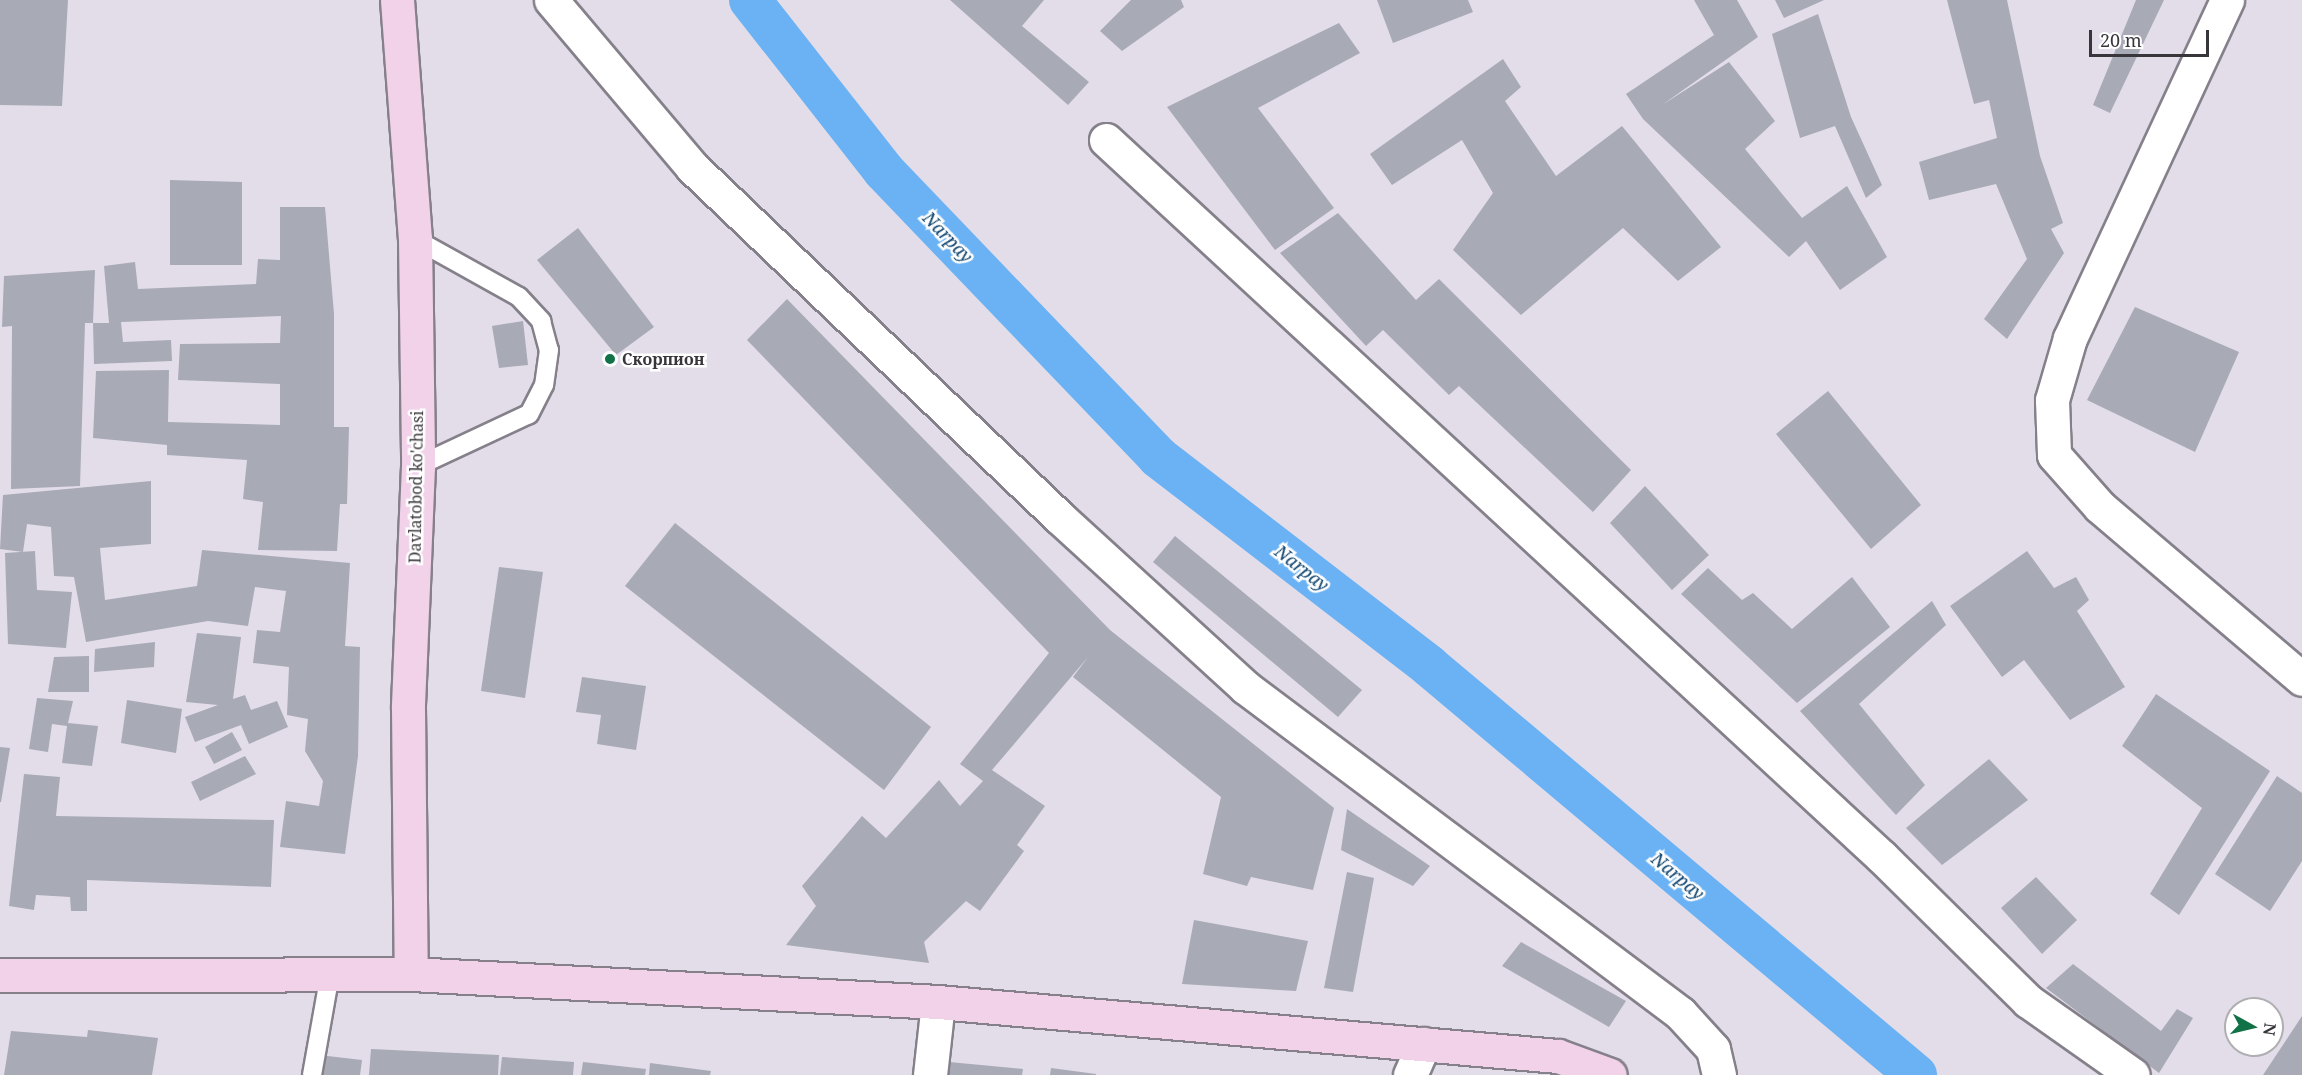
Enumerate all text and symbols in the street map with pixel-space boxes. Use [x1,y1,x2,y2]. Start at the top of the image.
scale bar [2092,18,2212,56]
text: 20 m [2100,28,2142,52]
water label: Narpay [919,207,977,267]
place label: Скорпион [622,349,704,369]
marker: Скорпион [603,352,617,366]
street label: Davlatobod ko'chasi [405,411,427,563]
water label: Narpay [1271,540,1333,596]
water label: Narpay [1647,848,1709,904]
north arrow [2224,997,2284,1057]
text: N [2258,1021,2282,1037]

